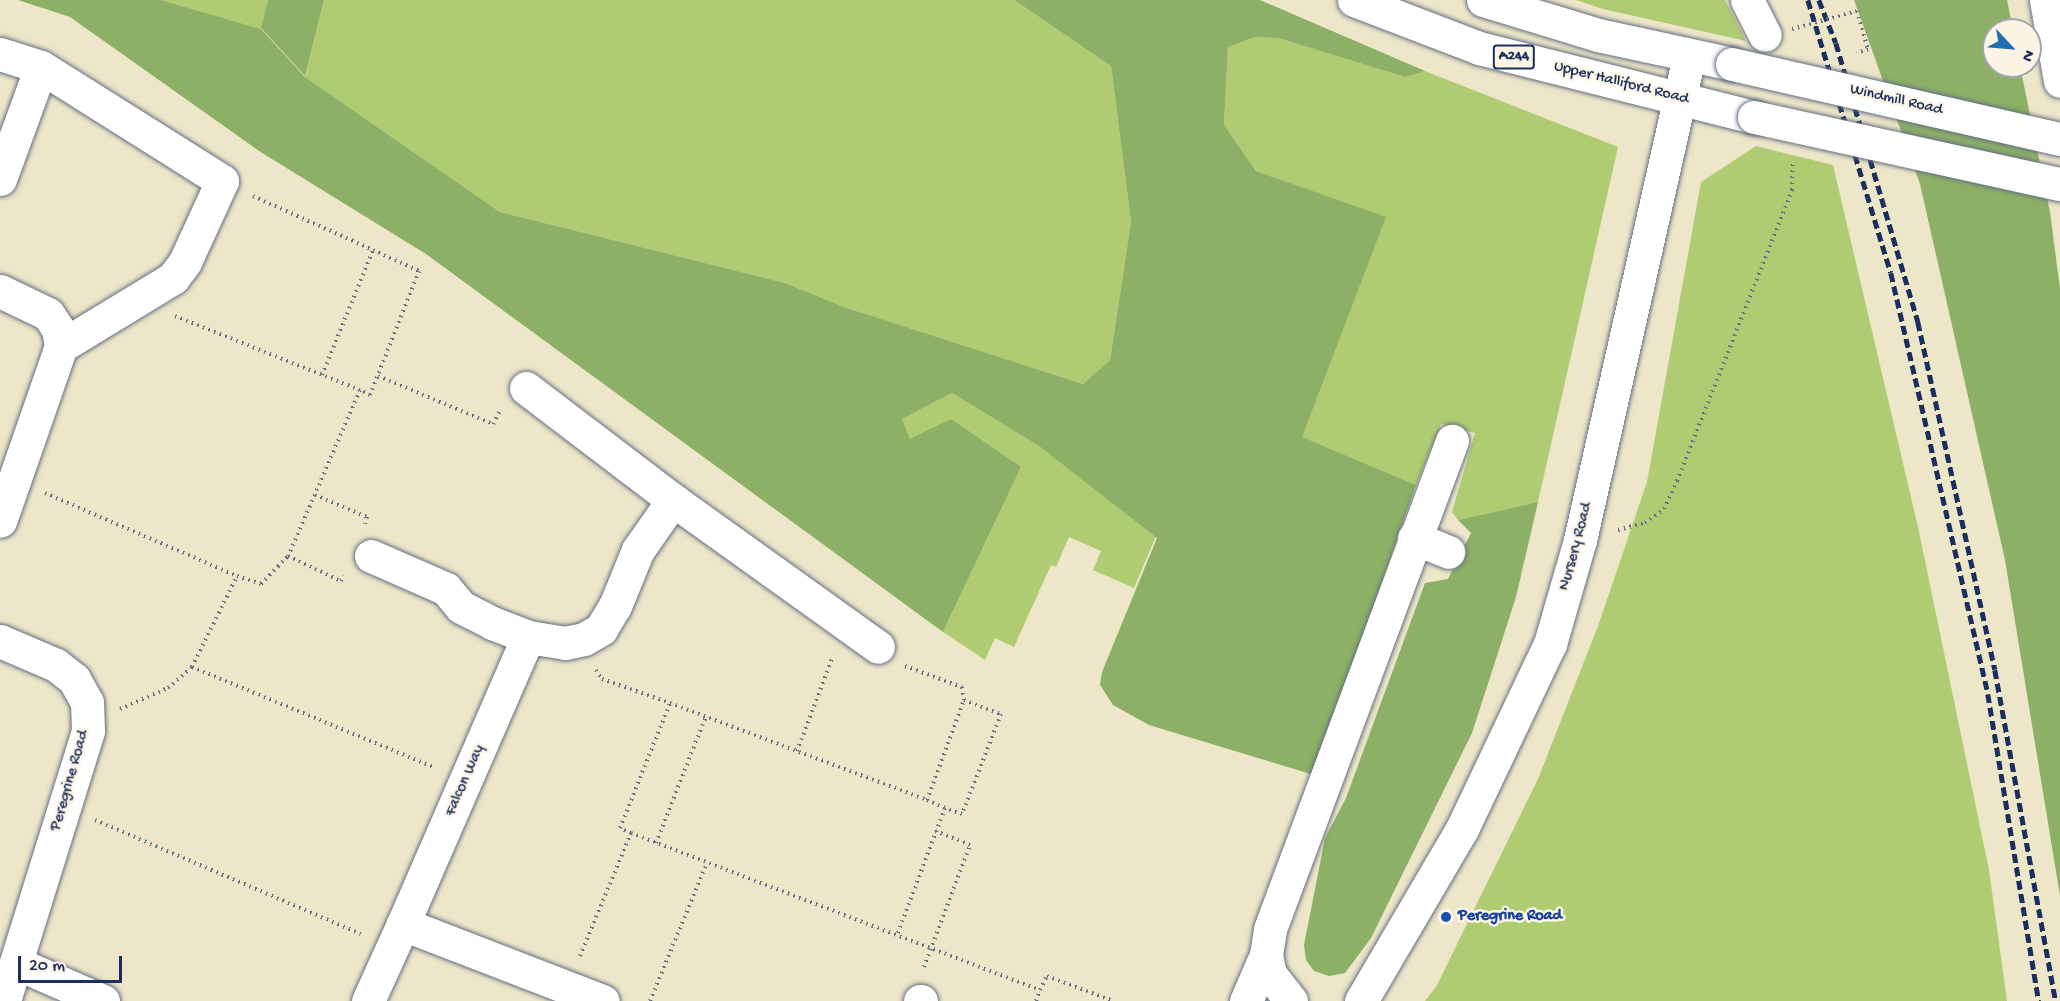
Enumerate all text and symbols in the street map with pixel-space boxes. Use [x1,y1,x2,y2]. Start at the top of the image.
north arrow [1982,18,2042,78]
road number: A244 [1492,45,1537,69]
text: N [2016,46,2038,64]
street label: Upper Halliford Road [1552,58,1690,110]
street label: Windmill Road [1848,81,1944,121]
street label: Nursery Road [1556,501,1598,593]
street label: Peregrine Road [47,728,95,834]
street label: Falcon Way [442,742,490,820]
place label: Peregrine Road [1458,907,1562,927]
marker: Peregrine Road [1439,910,1453,924]
scale bar [21,944,124,982]
text: 20 m [29,956,65,977]

